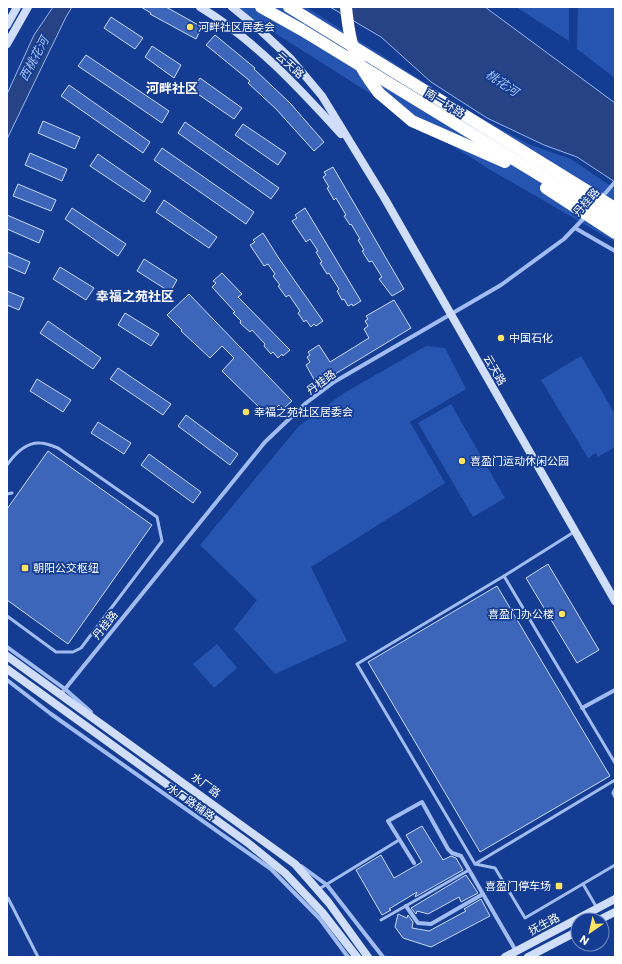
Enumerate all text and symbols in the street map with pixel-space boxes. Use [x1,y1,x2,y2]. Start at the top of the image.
place label: 河畔社区居委会 [198,20,275,33]
marker: 河畔社区居委会 [185,22,195,32]
water label: 西桃花河 [16,32,52,83]
street label: 云天路 [274,49,307,80]
water label: 桃花河 [484,66,523,99]
district label: 河畔社区 [146,80,198,96]
street label: 南一环路 [423,86,467,119]
street label: 丹桂路 [570,185,601,218]
district label: 幸福之苑社区 [96,288,174,304]
place label: 中国石化 [509,331,553,344]
marker: 中国石化 [496,333,506,343]
street label: 云天路 [482,352,509,387]
street label: 丹桂路 [304,367,338,397]
place label: 幸福之苑社区居委会 [254,405,353,418]
marker: 幸福之苑社区居委会 [241,407,251,417]
place label: 喜盈门运动休闲公园 [470,454,569,467]
marker: 喜盈门运动休闲公园 [457,456,467,466]
place label: 朝阳公交枢纽 [33,561,99,574]
marker: 朝阳公交枢纽 [20,563,30,573]
place label: 喜盈门办公楼 [488,607,554,620]
street label: 丹桂路 [89,608,120,642]
marker: 喜盈门办公楼 [557,609,567,619]
street label: 水厂路 [189,770,223,800]
street label: 水厂路辅路 [165,780,218,823]
place label: 喜盈门停车场 [485,879,551,892]
marker: 喜盈门停车场 [554,881,564,891]
street label: 抚生路 [526,910,561,937]
north arrow [570,912,610,952]
text: N [577,933,591,948]

